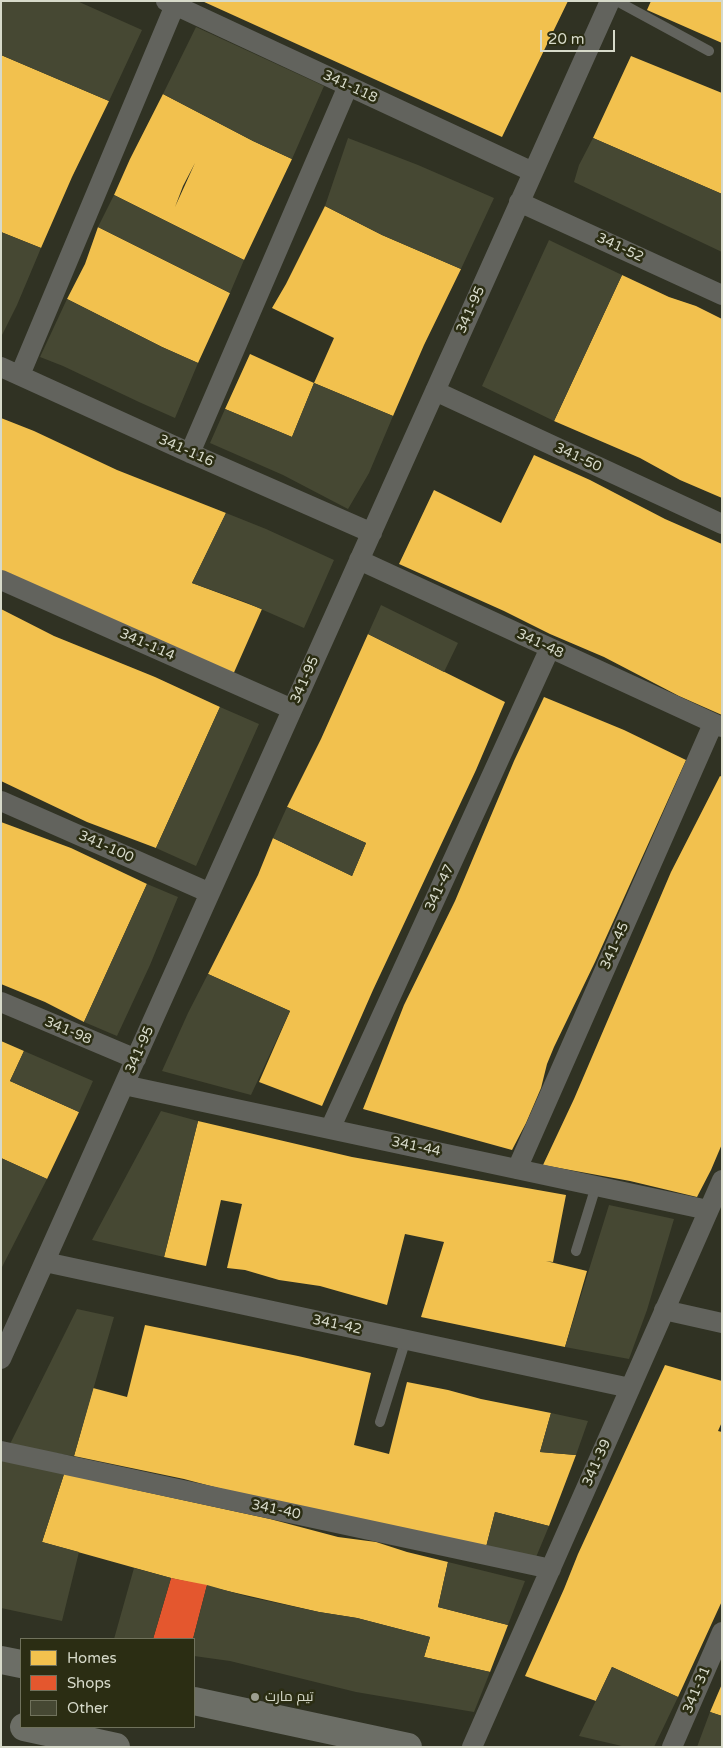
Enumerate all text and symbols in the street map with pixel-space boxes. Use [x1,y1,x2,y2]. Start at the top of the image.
scale bar [543,20,618,52]
text: 20 m [548,30,585,48]
street label: 341-118 [320,67,380,107]
street label: 341-52 [594,230,646,266]
street label: 341-95 [453,284,489,336]
street label: 341-116 [156,431,216,471]
street label: 341-50 [552,440,604,476]
street label: 341-114 [117,625,177,665]
street label: 341-48 [514,626,566,662]
street label: 341-95 [287,654,323,706]
street label: 341-100 [76,827,136,867]
street label: 341-47 [422,862,458,914]
street label: 341-45 [597,920,633,972]
street label: 341-98 [42,1014,94,1048]
street label: 341-95 [122,1024,158,1076]
street label: 341-44 [390,1134,442,1160]
street label: 341-42 [311,1312,363,1338]
street label: 341-39 [579,1437,615,1489]
street label: 341-40 [250,1497,302,1523]
legend [20,1638,195,1728]
text: Homes [67,1649,117,1667]
street label: 341-31 [680,1664,714,1716]
text: Shops [67,1674,111,1692]
place label: تیم مارت [265,1689,314,1705]
marker: تیم مارت [249,1691,261,1703]
text: Other [67,1699,108,1717]

